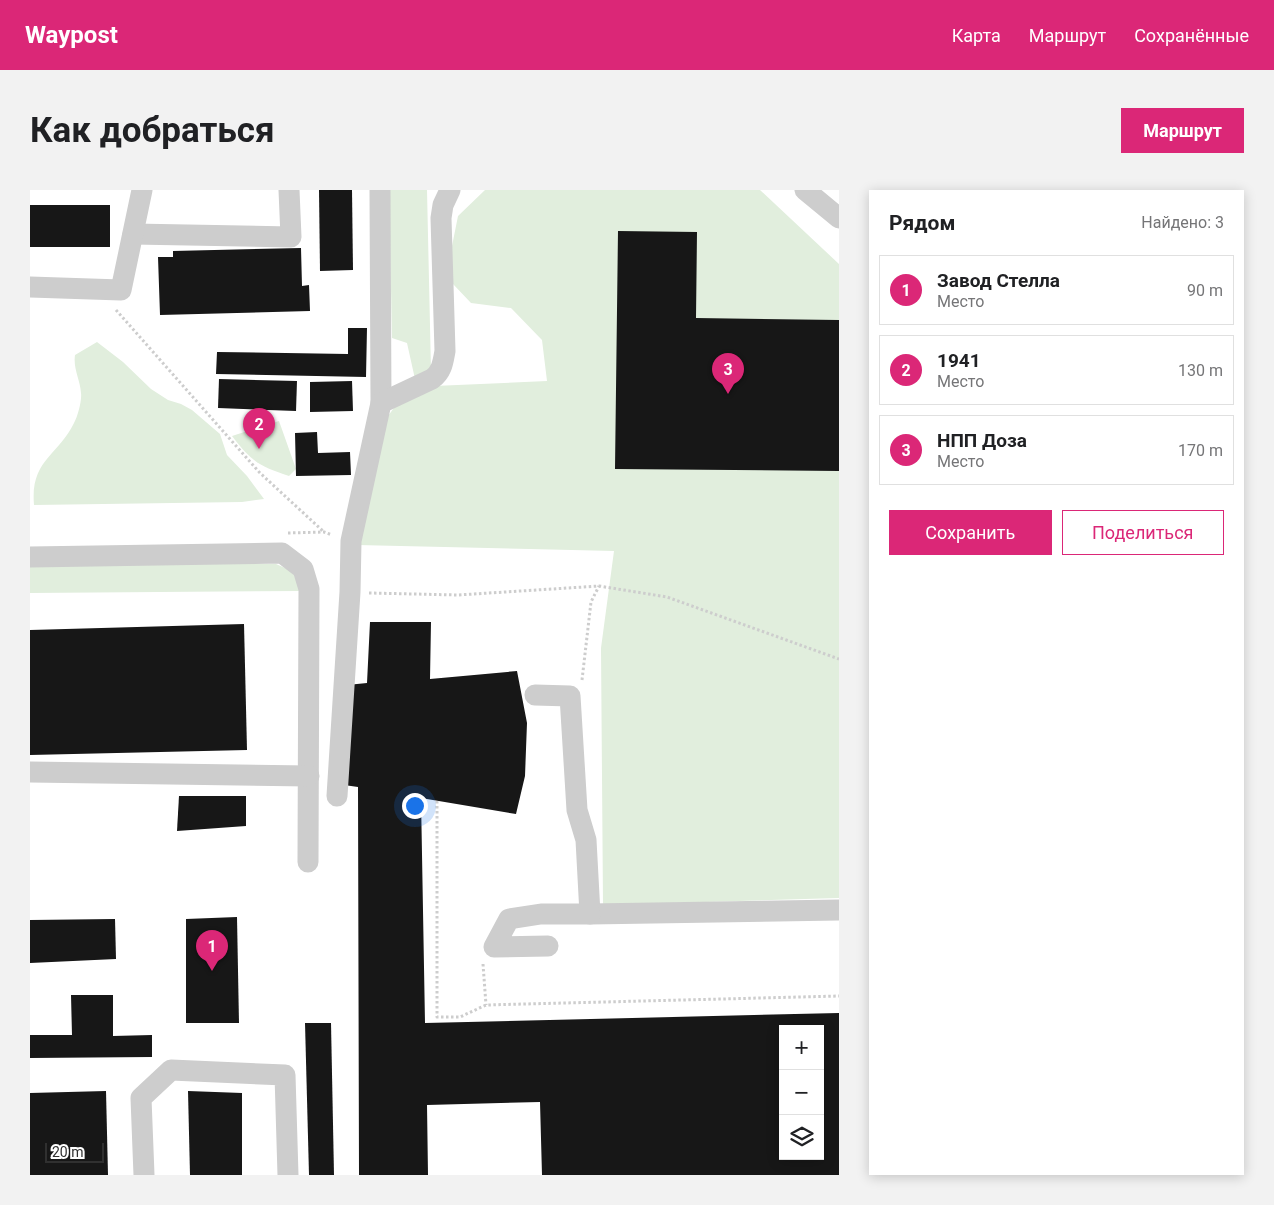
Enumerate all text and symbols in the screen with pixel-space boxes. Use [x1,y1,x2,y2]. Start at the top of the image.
text: Waypost [25,21,118,49]
text: Карта [952,25,1001,46]
text: Маршрут [1029,25,1106,46]
text: Сохранённые [1134,25,1249,46]
button: Маршрут [1121,108,1244,153]
text: Как добраться [30,110,275,151]
text: Рядом [889,211,955,235]
text: Найдено: 3 [1141,213,1224,232]
text: Завод Стелла [937,269,1060,292]
text: 1 [901,281,911,300]
text: 90 m [1187,281,1223,300]
text: Место [937,292,984,311]
text: 1941 [937,349,981,372]
pin: 3 [712,353,744,394]
text: 2 [901,361,911,380]
text: 130 m [1178,361,1223,380]
text: Место [937,372,984,391]
pin: 2 [243,408,275,449]
text: НПП Доза [937,429,1027,452]
text: 3 [901,441,911,460]
text: 170 m [1178,441,1223,460]
text: Место [937,452,984,471]
button: Сохранить [889,510,1052,555]
button: Поделиться [1062,510,1224,555]
your location [402,793,428,819]
pin: 1 [196,930,228,971]
map controls [779,1025,824,1160]
button: + [779,1025,824,1070]
button: − [779,1070,824,1115]
button: layers [779,1115,824,1160]
scale bar [45,1140,104,1163]
text: 20 m [52,1144,84,1160]

